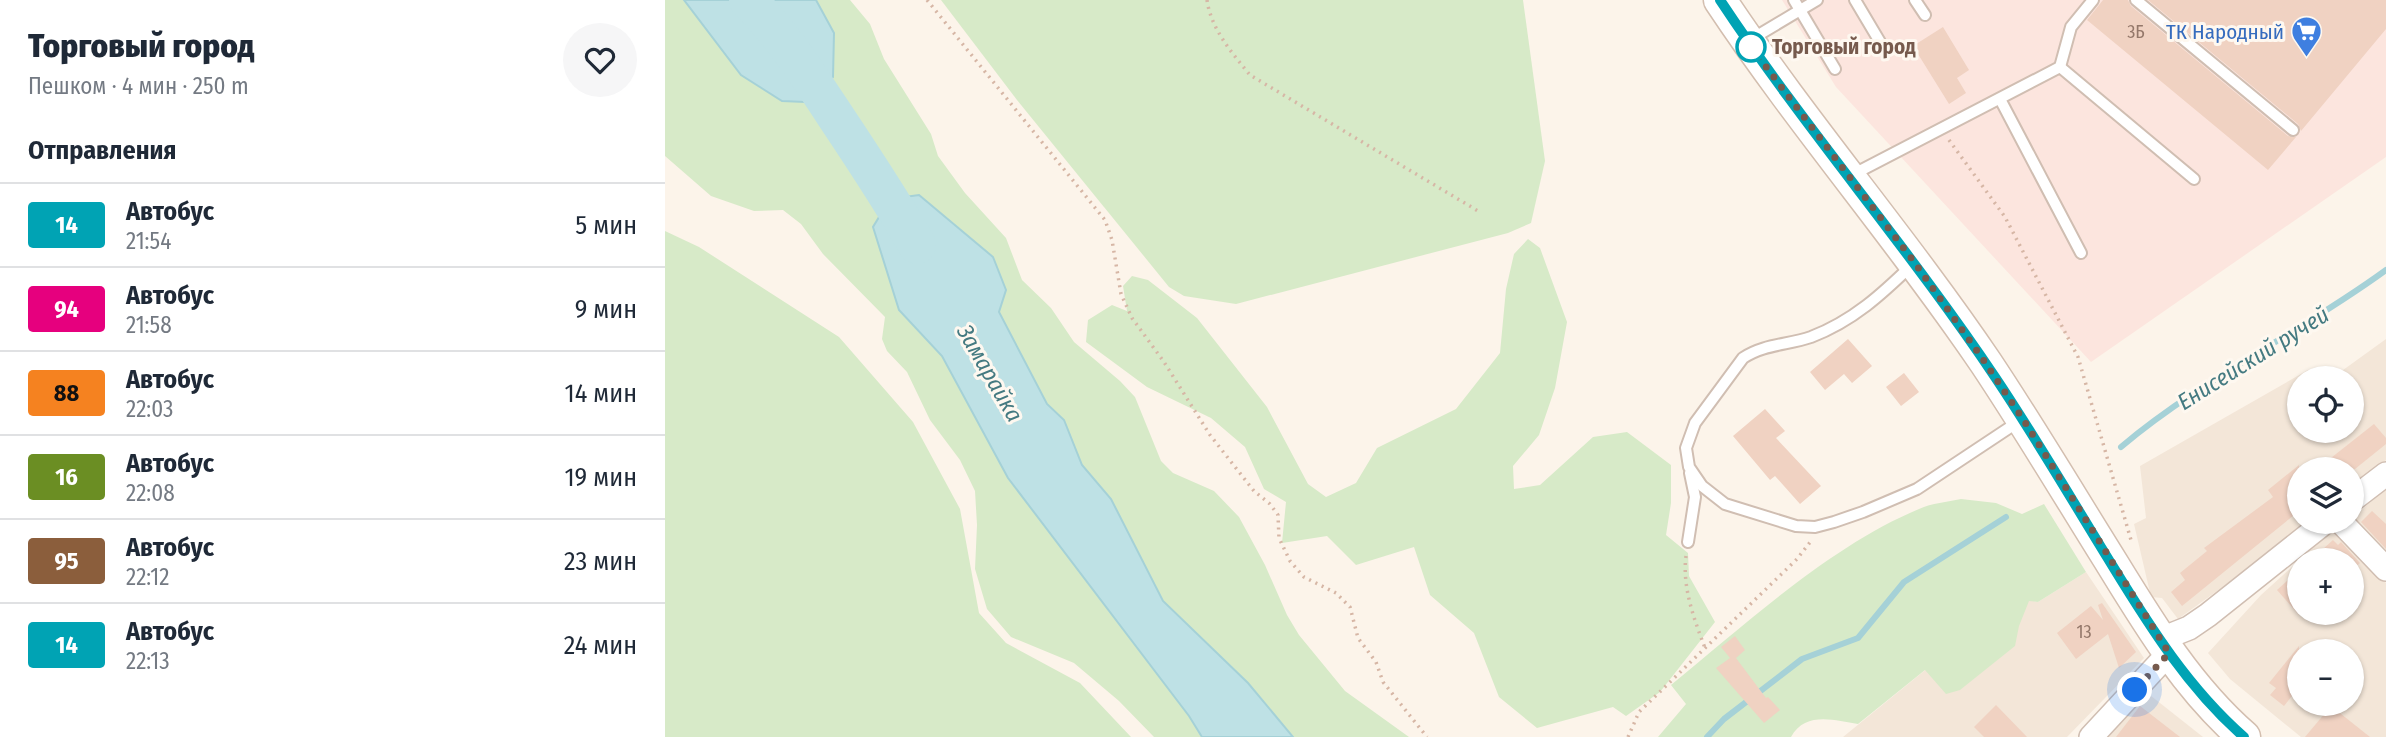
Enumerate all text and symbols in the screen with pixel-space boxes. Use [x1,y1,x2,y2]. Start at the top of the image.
supermarket icon: ТК Народный [2290,15,2324,59]
place label: ТК Народный [2166,19,2284,45]
house number: 3Б [2127,21,2145,43]
button: heart [563,23,637,97]
text: Торговый город [28,26,254,66]
marker: Торговый город [1736,32,1766,62]
place label: Торговый город [1772,34,1916,60]
text: Пешком · 4 мин · 250 m [28,72,249,100]
text: Отправления [28,135,177,166]
text: Автобус [126,196,214,227]
text: 5 мин [575,210,637,241]
text: 14 [55,211,78,239]
text: 21:54 [126,227,171,255]
text: Автобус [126,280,214,311]
text: 9 мин [575,294,637,325]
text: 94 [54,295,79,323]
water label: Енисейский ручей [2172,300,2334,416]
text: 21:58 [126,311,172,339]
water label: Замарайка [951,319,1029,427]
text: Автобус [126,364,214,395]
map controls [2287,366,2364,716]
button: locate [2287,366,2364,443]
text: 14 мин [565,378,637,409]
text: 88 [54,379,79,407]
text: 22:03 [126,395,173,423]
text: Автобус [126,448,214,479]
button: layers [2287,457,2364,534]
text: 19 мин [564,462,637,493]
text: 16 [55,463,78,491]
text: 22:08 [126,479,175,507]
text: Автобус [126,532,214,563]
text: 23 мин [564,546,637,577]
text: 95 [54,547,79,575]
button: + [2287,548,2364,625]
text: 22:12 [126,563,169,591]
text: Автобус [126,616,214,647]
house number: 13 [2076,621,2092,643]
text: 24 мин [564,630,637,661]
text: 14 [55,631,78,659]
button: − [2287,639,2364,716]
text: 22:13 [126,647,170,675]
your location [2117,672,2152,707]

